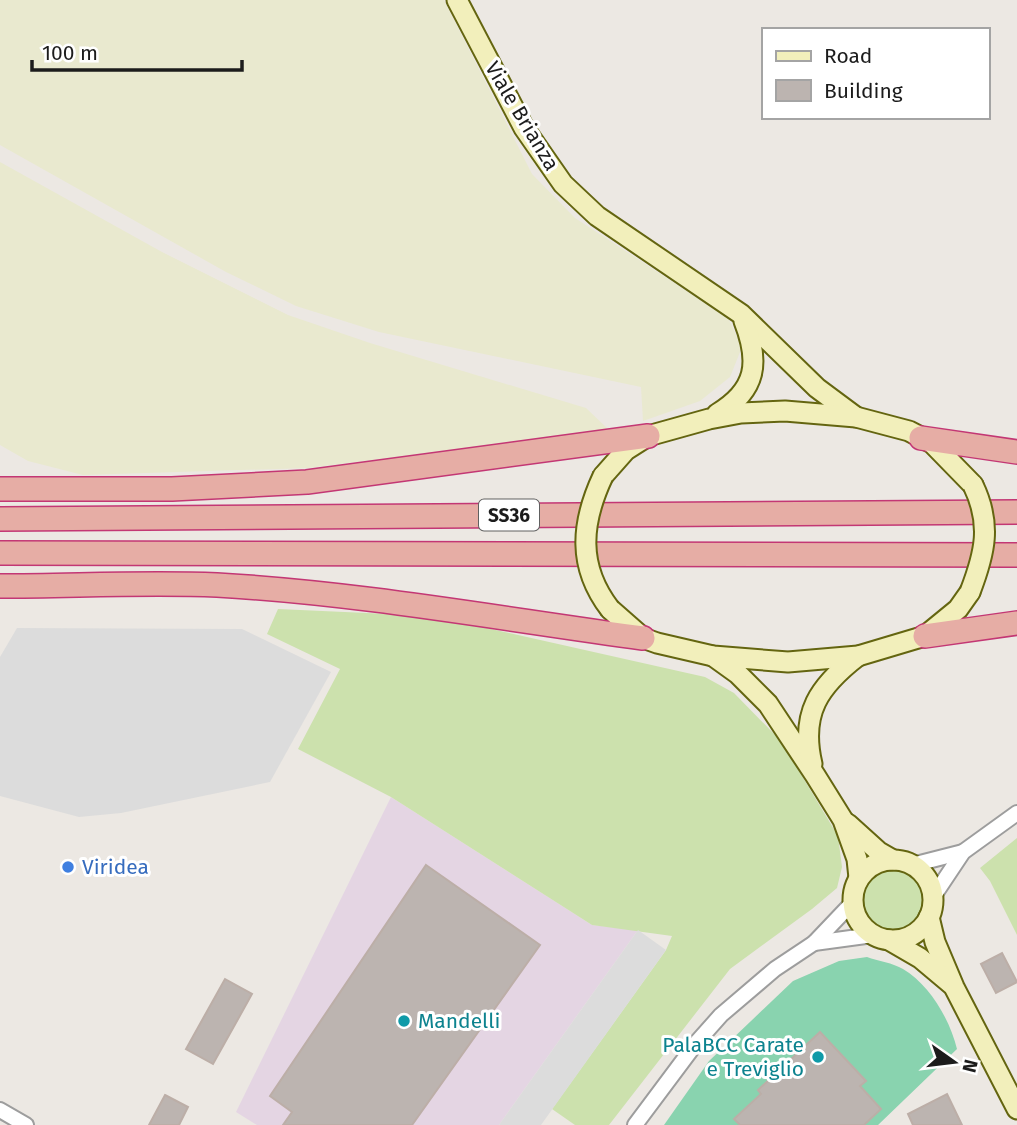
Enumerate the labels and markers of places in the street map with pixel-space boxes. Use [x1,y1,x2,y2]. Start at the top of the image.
place label: Viridea [82,854,149,880]
marker: Viridea [60,859,76,875]
place label: Mandelli [418,1008,500,1034]
marker: Mandelli [396,1013,412,1029]
place label: PalaBCC Carate e Treviglio [662,1032,804,1082]
marker: PalaBCC Carate e Treviglio [810,1049,826,1065]

